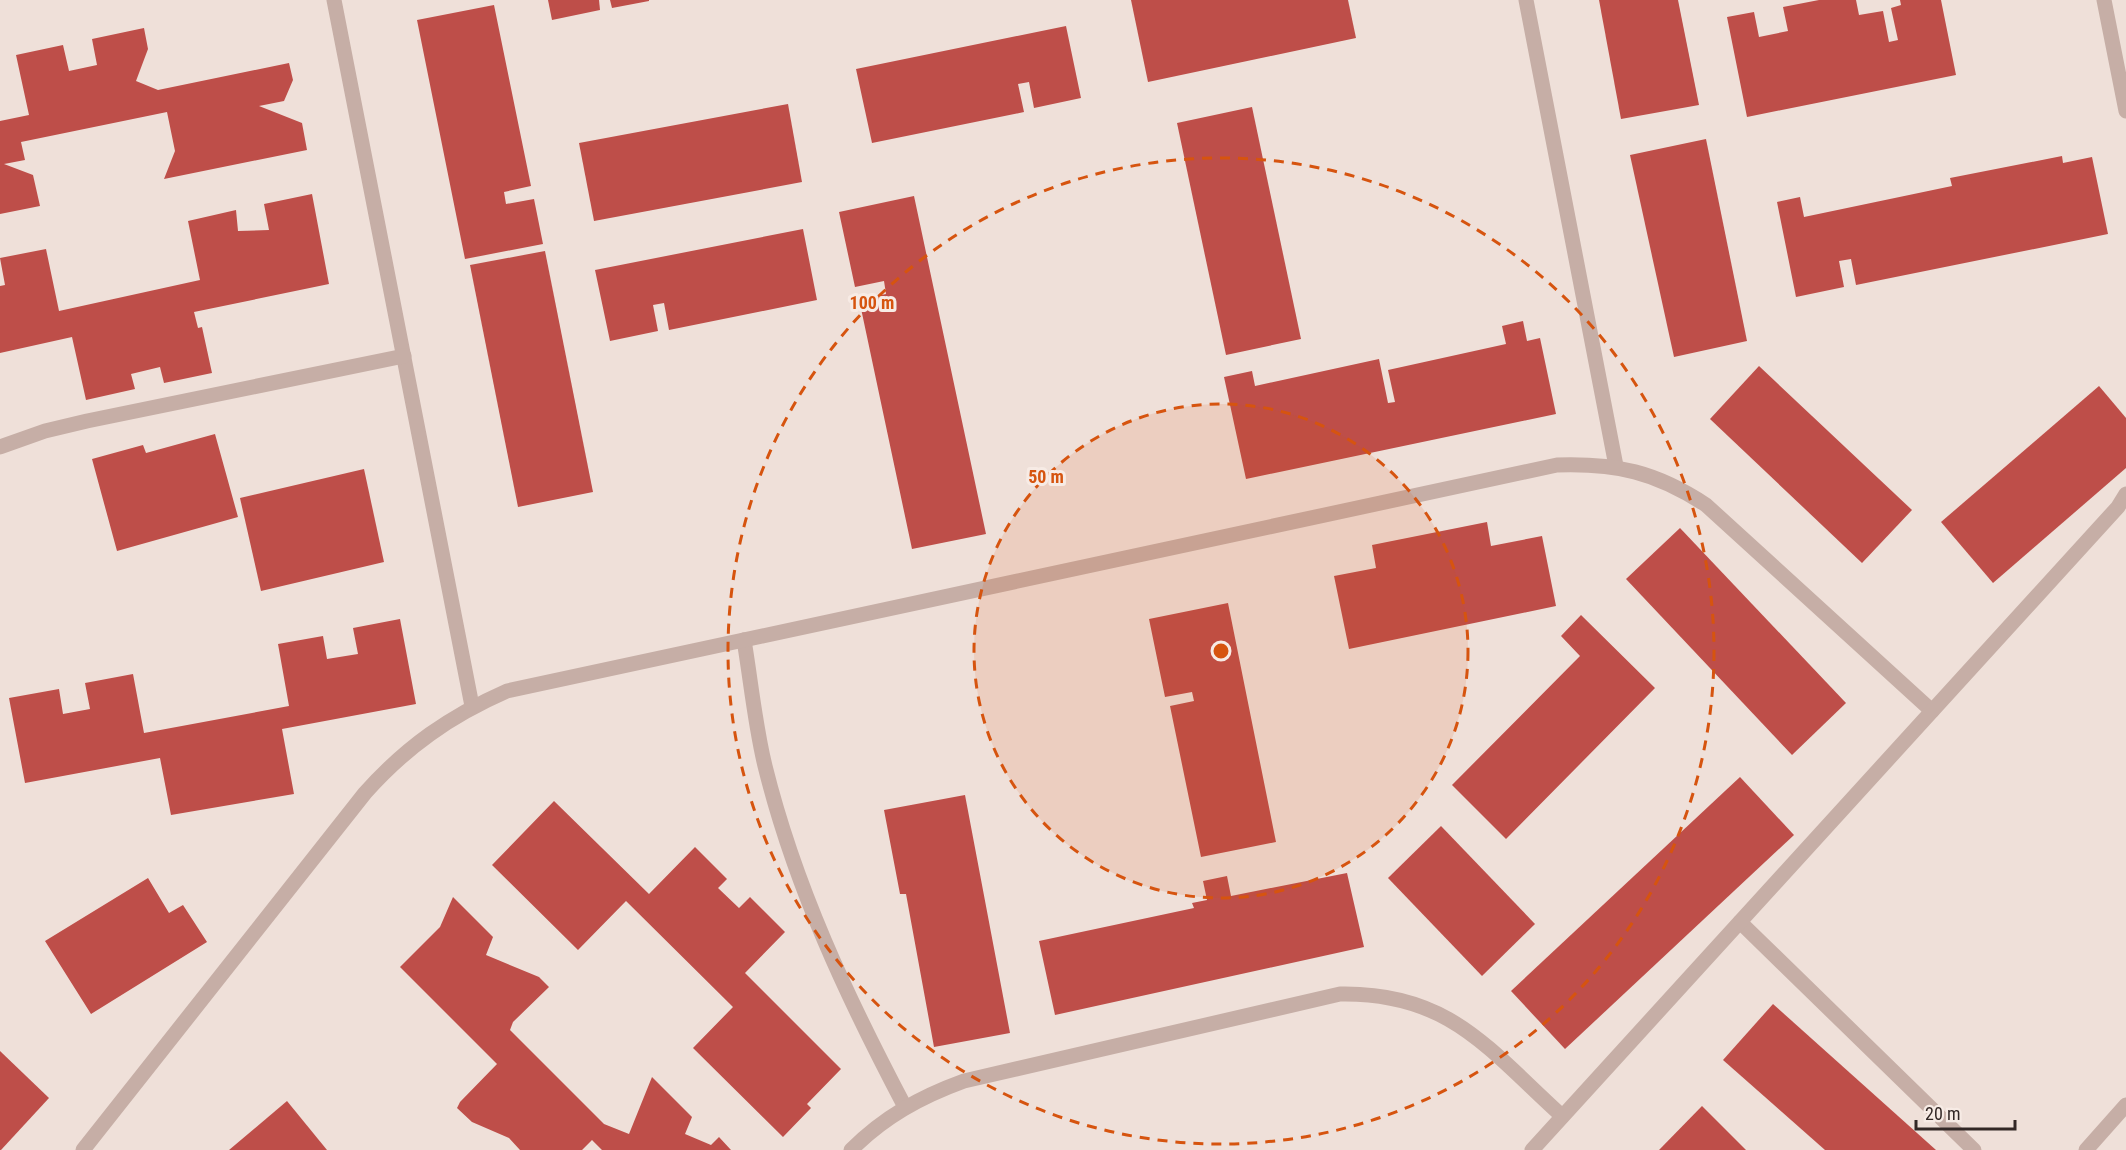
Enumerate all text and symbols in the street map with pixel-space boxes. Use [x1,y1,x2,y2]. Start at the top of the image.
text: 100 m [850,292,894,313]
text: 50 m [1028,466,1064,487]
centre of rings [1211,641,1231,661]
scale bar [1916,1093,2015,1131]
text: 20 m [1925,1103,1960,1124]

